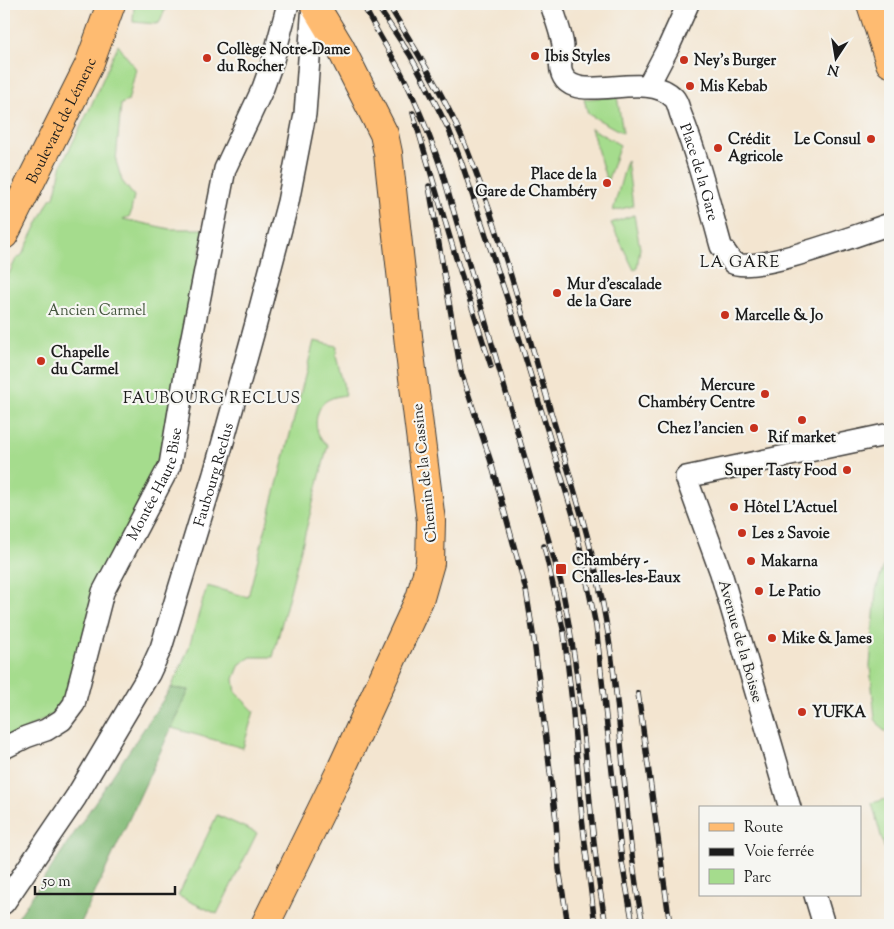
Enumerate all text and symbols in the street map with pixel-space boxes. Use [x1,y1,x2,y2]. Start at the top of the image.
north arrow [812,32,862,82]
place label: Collège Notre-Dame du Rocher [217,40,350,78]
place label: Ibis Styles [545,47,610,68]
marker: Ibis Styles [529,50,541,62]
place label: Ney's Burger [694,51,777,72]
marker: Collège Notre-Dame du Rocher [201,52,213,64]
marker: Ney's Burger [678,54,690,66]
street label: Boulevard de Lémenc [22,55,103,188]
text: N [826,58,841,80]
place label: Mis Kebab [700,77,767,98]
marker: Mis Kebab [684,80,696,92]
street label: Place de la Gare [673,121,723,224]
place label: Crédit Agricole [728,130,783,168]
place label: Le Consul [794,130,862,151]
marker: Le Consul [865,133,877,145]
marker: Crédit Agricole [712,142,724,154]
place label: Place de la Gare de Chambéry [475,165,598,203]
marker: Place de la Gare de Chambéry [601,177,613,189]
district label: LA GARE [700,252,780,275]
place label: Mur d'escalade de la Gare [567,275,662,313]
marker: Mur d'escalade de la Gare [551,287,563,299]
park label: Ancien Carmel [48,301,146,322]
place label: Marcelle & Jo [735,306,823,327]
marker: Marcelle & Jo [719,309,731,321]
place label: Chapelle du Carmel [51,343,120,381]
marker: Chapelle du Carmel [35,355,47,367]
place label: Mercure Chambéry Centre [638,376,755,414]
district label: FAUBOURG RECLUS [123,388,301,411]
marker: Mercure Chambéry Centre [759,388,771,400]
street label: Chemin de la Cassine [408,402,443,543]
marker: Rif market [796,414,808,426]
place label: Chez l'ancien [657,419,744,440]
street label: Faubourg Reclus [190,421,240,529]
marker: Chez l'ancien [748,422,760,434]
street label: Montée Haute Bise [123,426,188,545]
place label: Rif market [768,428,837,449]
place label: Super Tasty Food [724,461,838,482]
marker: Super Tasty Food [841,464,853,476]
place label: Hôtel L'Actuel [744,498,838,519]
marker: Hôtel L'Actuel [728,501,740,513]
place label: Les 2 Savoie [752,524,830,545]
marker: Les 2 Savoie [736,527,748,539]
place label: Chambéry - Challes-les-Eaux [572,551,681,589]
place label: Makarna [761,552,818,573]
marker: Makarna [745,555,757,567]
marker: Chambéry - Challes-les-Eaux [554,562,568,576]
street label: Avenue de la Boisse [712,578,767,705]
place label: Le Patio [769,582,821,603]
marker: Le Patio [753,585,765,597]
place label: Mike & James [782,629,872,650]
marker: Mike & James [766,632,778,644]
place label: YUFKA [812,703,867,724]
marker: YUFKA [796,706,808,718]
legend [699,806,862,896]
text: Route [744,818,783,839]
text: Voie ferrée [744,842,814,863]
scale bar [35,864,175,896]
text: Parc [744,868,772,889]
text: 50 m [41,872,71,893]

